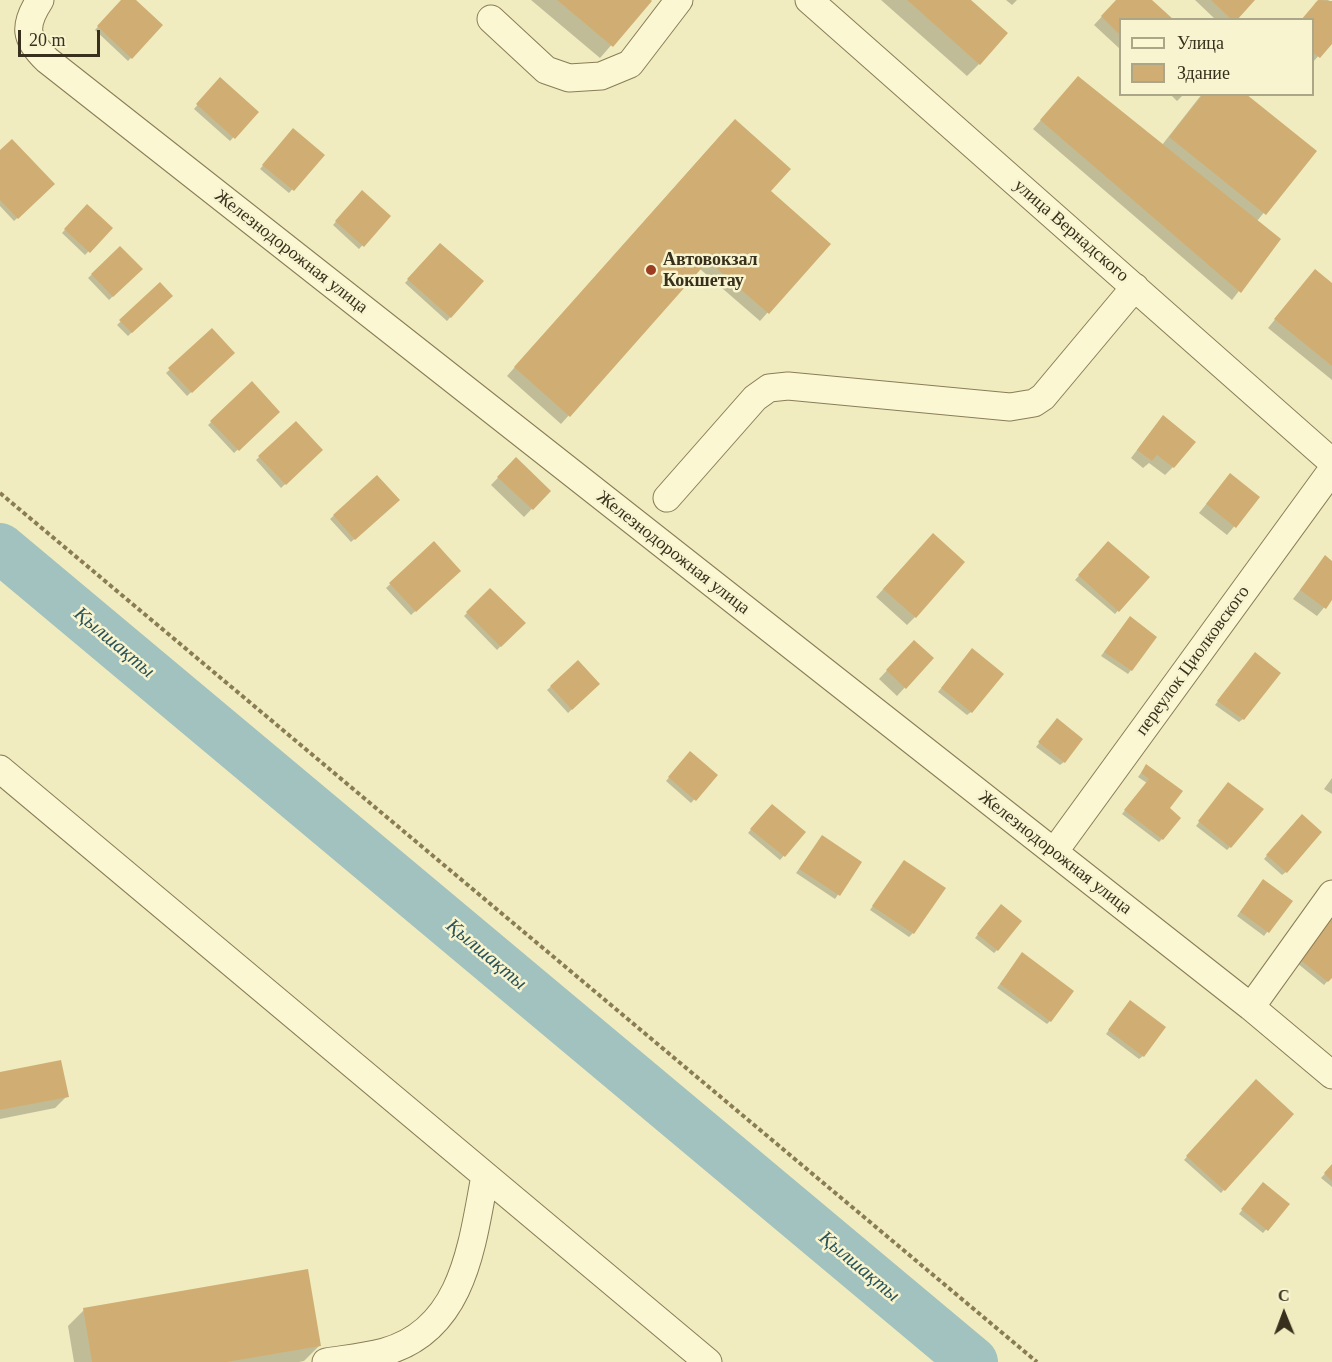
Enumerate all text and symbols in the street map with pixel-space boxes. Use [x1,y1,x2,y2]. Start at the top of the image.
scale bar [21,18,104,56]
legend [1119,18,1314,96]
text: 20 m [29,30,66,50]
text: Улица [1177,33,1224,53]
text: Здание [1177,63,1230,83]
street label: улица Вернадского [1009,175,1133,287]
street label: Железнодорожная улица [210,185,372,319]
place label: Автовокзал Кокшетау [663,249,758,292]
marker: Автовокзал Кокшетау [644,263,658,277]
street label: Железнодорожная улица [592,486,754,620]
street label: переулок Циолковского [1131,582,1255,740]
water label: Қылшақты [69,602,159,684]
street label: Железнодорожная улица [974,786,1136,920]
water label: Қылшақты [441,914,531,996]
water label: Қылшақты [814,1226,904,1308]
north arrow [1254,1284,1314,1344]
text: С [1278,1287,1290,1304]

